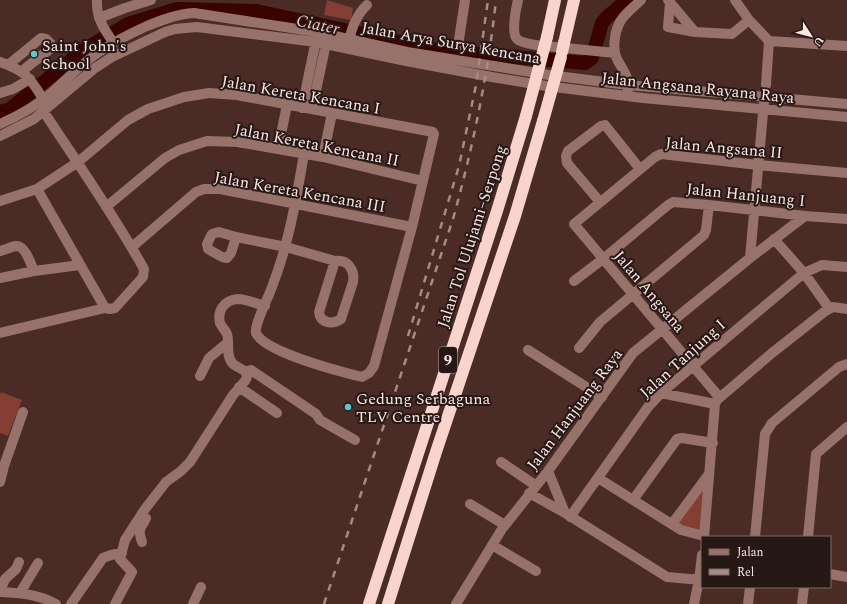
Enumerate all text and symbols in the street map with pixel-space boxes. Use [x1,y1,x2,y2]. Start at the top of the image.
water label: Ciater [294,8,342,42]
street label: Jalan Arya Surya Kencana [359,15,542,71]
north arrow [791,16,831,56]
text: U [809,33,828,50]
place label: Saint John's School [42,34,127,76]
marker: Saint John's School [29,49,39,59]
street label: Jalan Angsana Rayana Raya [600,66,796,110]
street label: Jalan Kereta Kencana I [220,69,382,121]
street label: Jalan Kereta Kencana II [232,117,401,173]
street label: Jalan Angsana II [664,131,783,165]
street label: Jalan Tol Ulujami–Serpong [431,142,513,331]
street label: Jalan Kereta Kencana III [212,165,387,219]
street label: Jalan Hanjuang I [685,177,807,213]
street label: Jalan Angsana [608,245,691,338]
street label: Jalan Tanjung I [634,313,731,404]
street label: Jalan Hanjuang Raya [521,343,629,476]
road number: 9 [439,347,457,373]
place label: Gedung Serbaguna TLV Centre [356,387,491,429]
marker: Gedung Serbaguna TLV Centre [343,402,353,412]
legend [701,536,831,588]
text: Jalan [737,543,764,562]
text: Rel [737,563,754,582]

